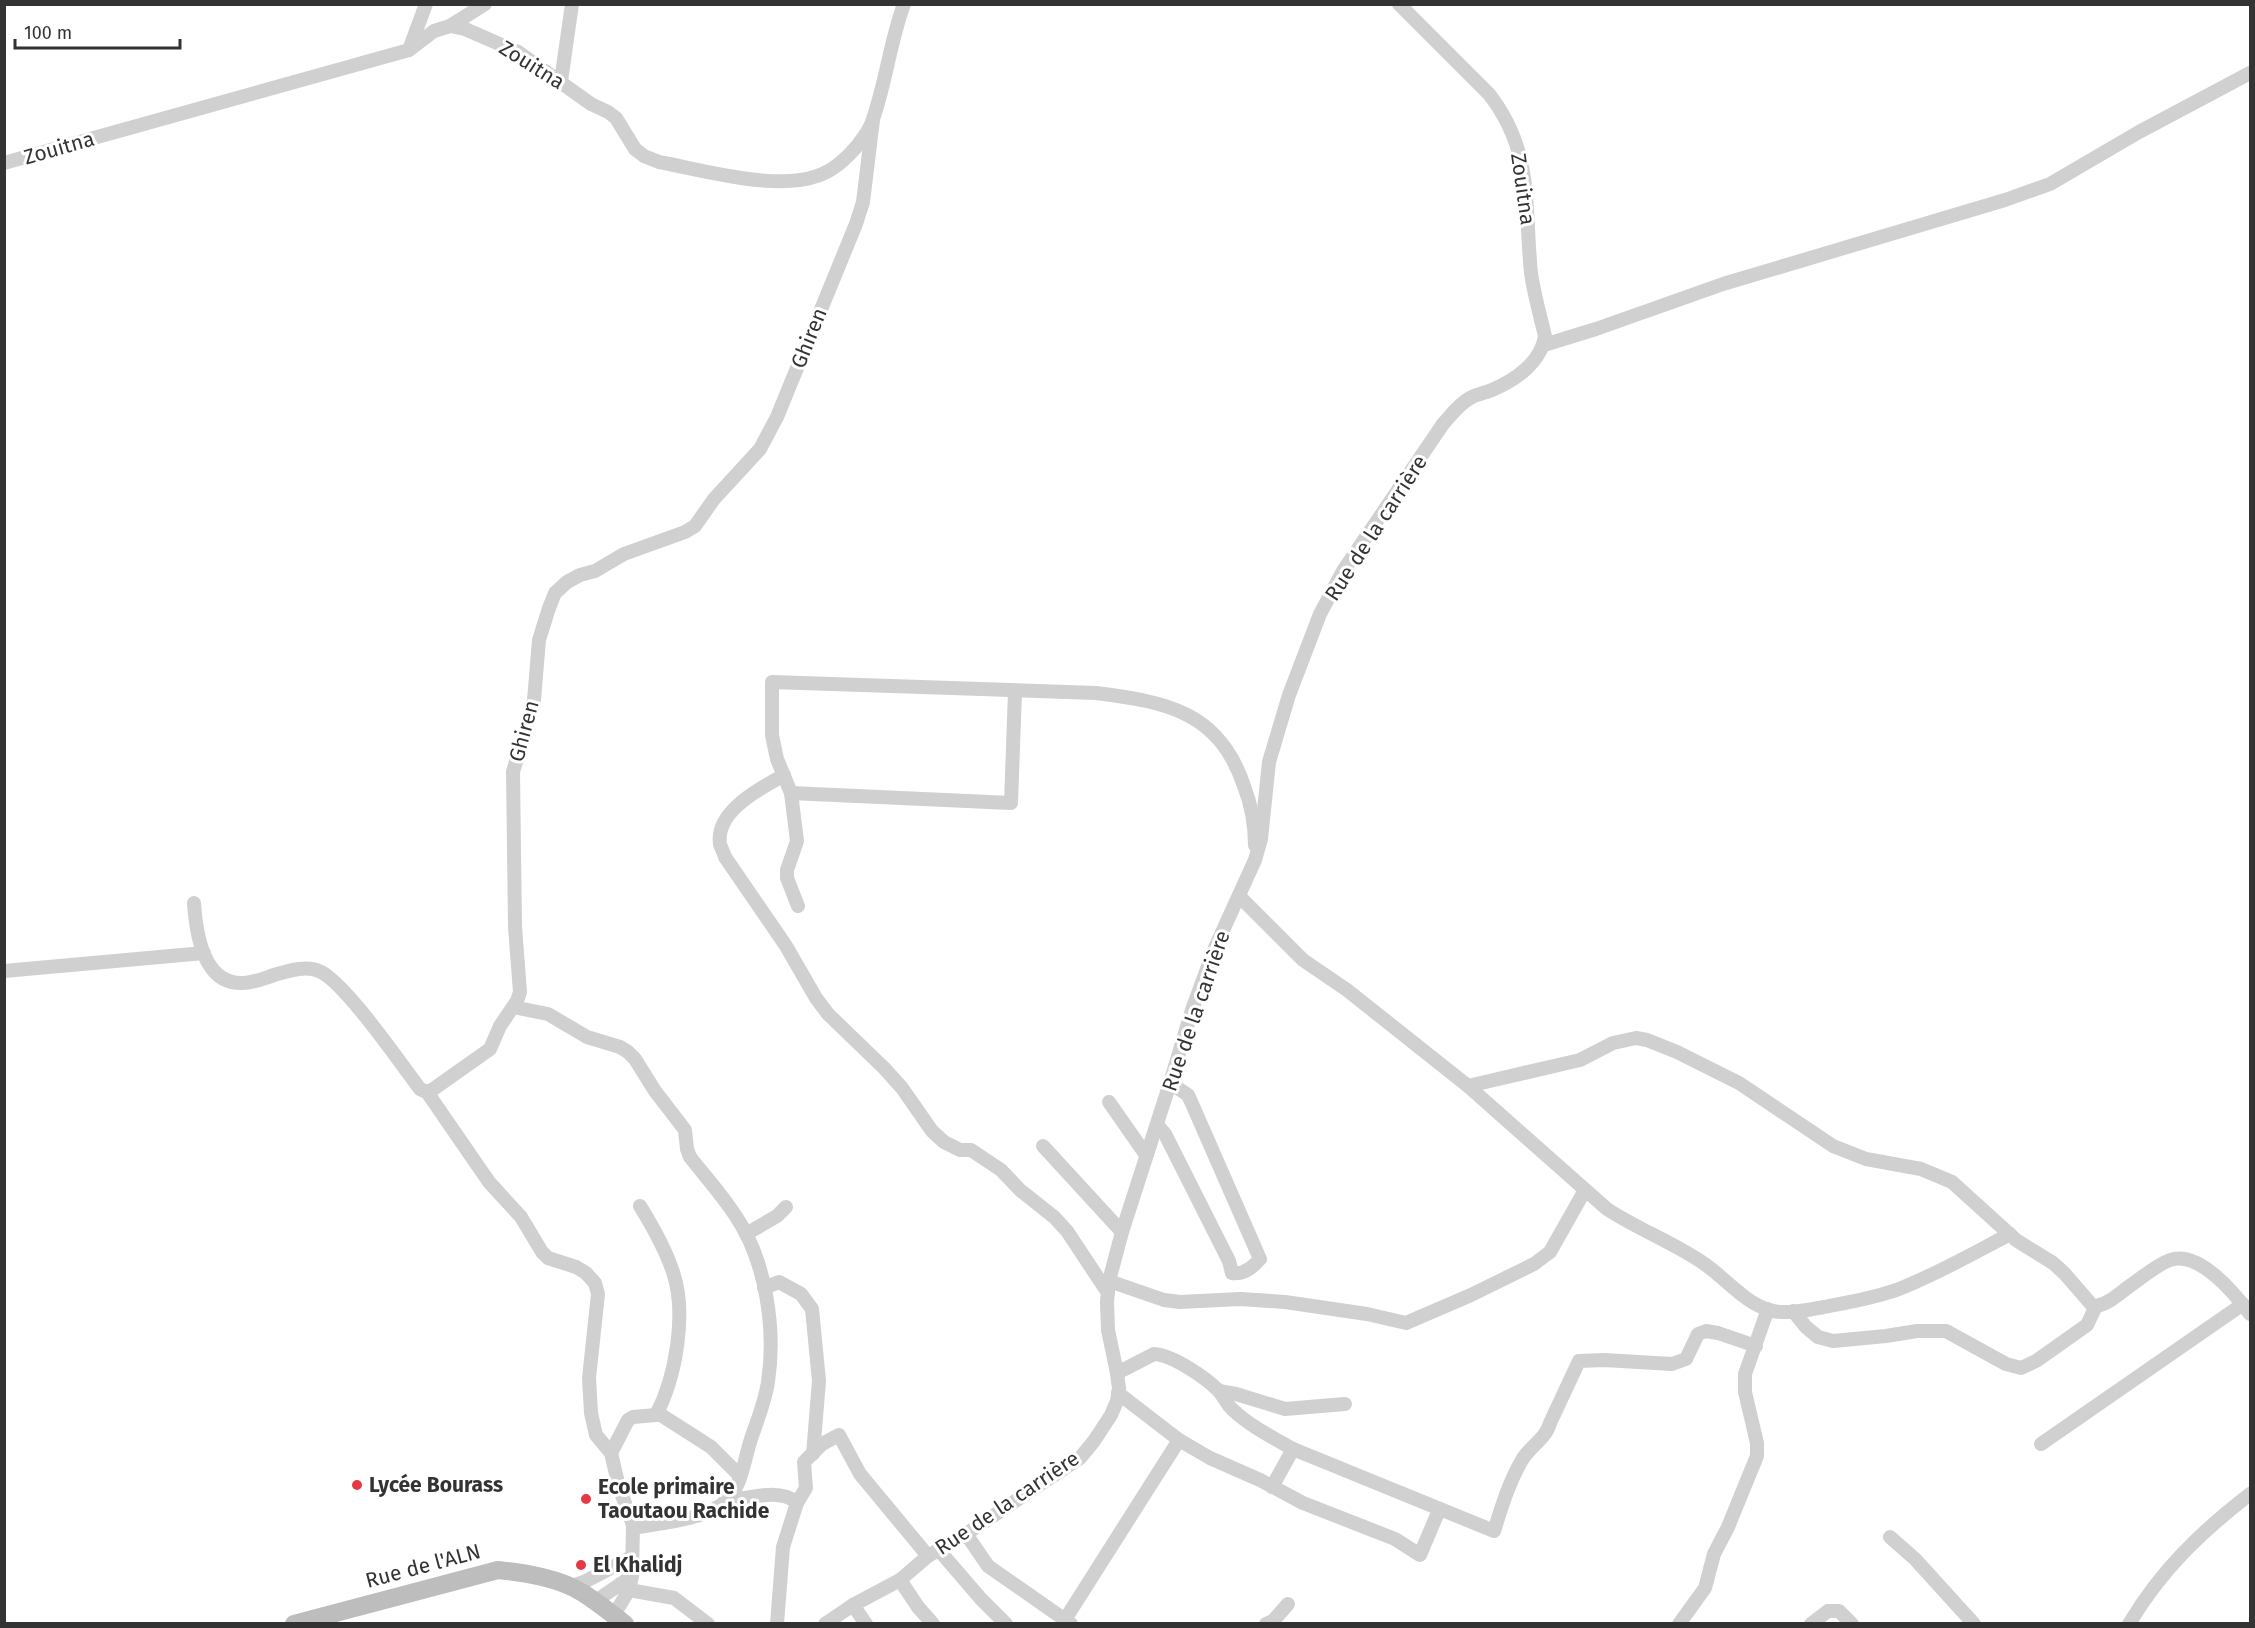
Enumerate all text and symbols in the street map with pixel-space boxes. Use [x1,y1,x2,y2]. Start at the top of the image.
scale bar [15,12,180,50]
text: 100 m [24,22,72,44]
street label: Zouitna [494,35,570,95]
street label: Zouitna [21,126,97,170]
street label: Zouitna [1505,151,1541,227]
street label: Ghiren [785,304,833,372]
street label: Rue de la carrière [1319,450,1433,606]
street label: Ghiren [503,697,545,765]
street label: Rue de la carrière [1156,927,1236,1095]
street label: Rue de la carrière [930,1445,1084,1561]
place label: Lycée Bourass [369,1472,503,1498]
place label: Ecole primaire Taoutaou Rachide [598,1474,770,1524]
marker: Lycée Bourass [350,1478,364,1492]
marker: Ecole primaire Taoutaou Rachide [579,1492,593,1506]
street label: Rue de l'ALN [363,1538,483,1594]
place label: El Khalidj [593,1552,682,1578]
marker: El Khalidj [574,1558,588,1572]

